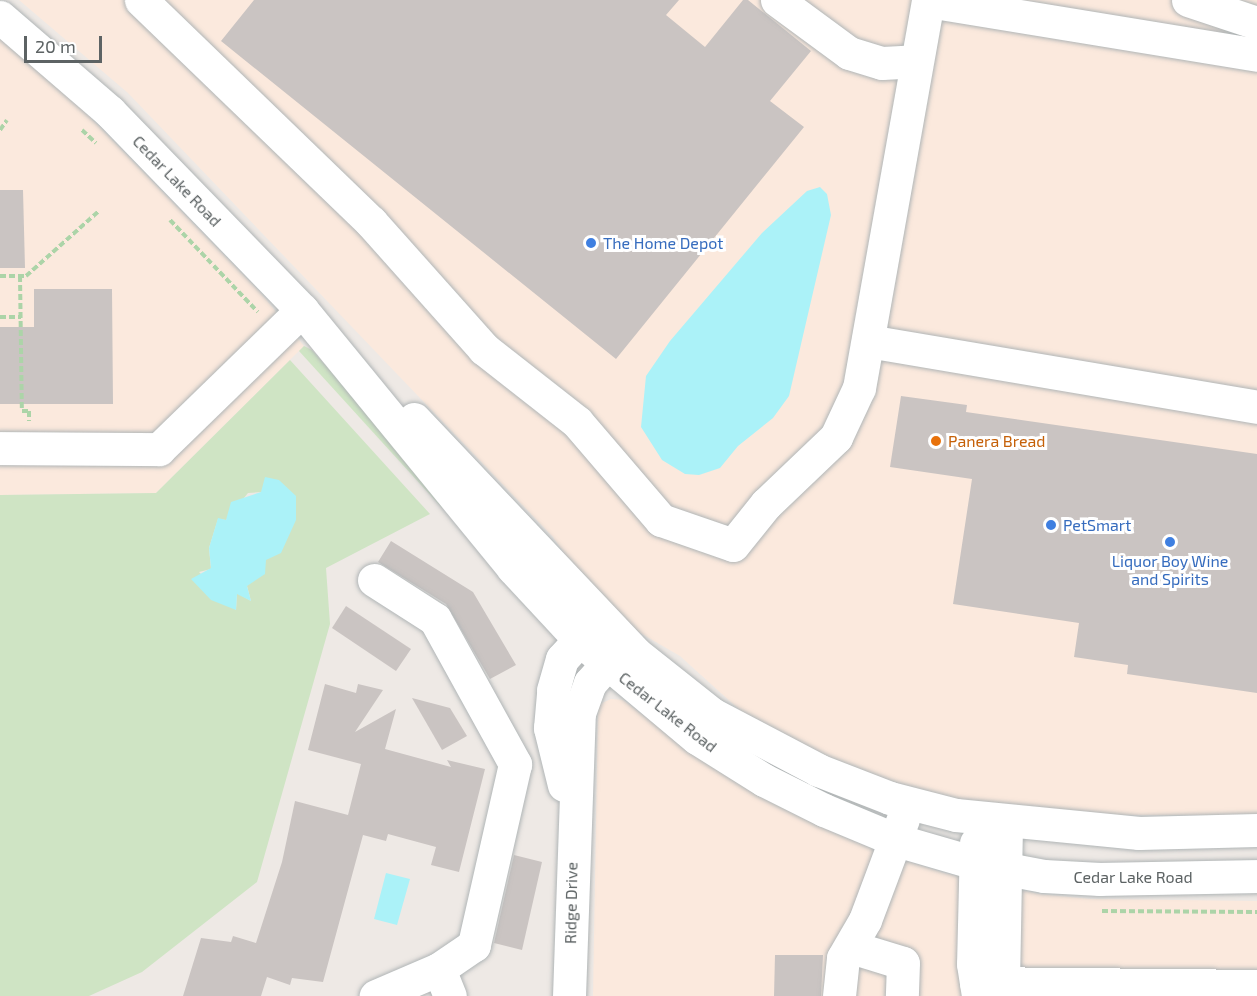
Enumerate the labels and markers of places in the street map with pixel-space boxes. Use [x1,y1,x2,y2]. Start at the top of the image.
place label: The Home Depot [603,233,723,253]
marker: The Home Depot [584,236,598,250]
place label: Panera Bread [948,431,1045,451]
marker: Panera Bread [929,434,943,448]
place label: PetSmart [1063,515,1131,535]
marker: PetSmart [1044,518,1058,532]
marker: Liquor Boy Wine and Spirits [1163,535,1177,549]
place label: Liquor Boy Wine and Spirits [1111,551,1229,589]

